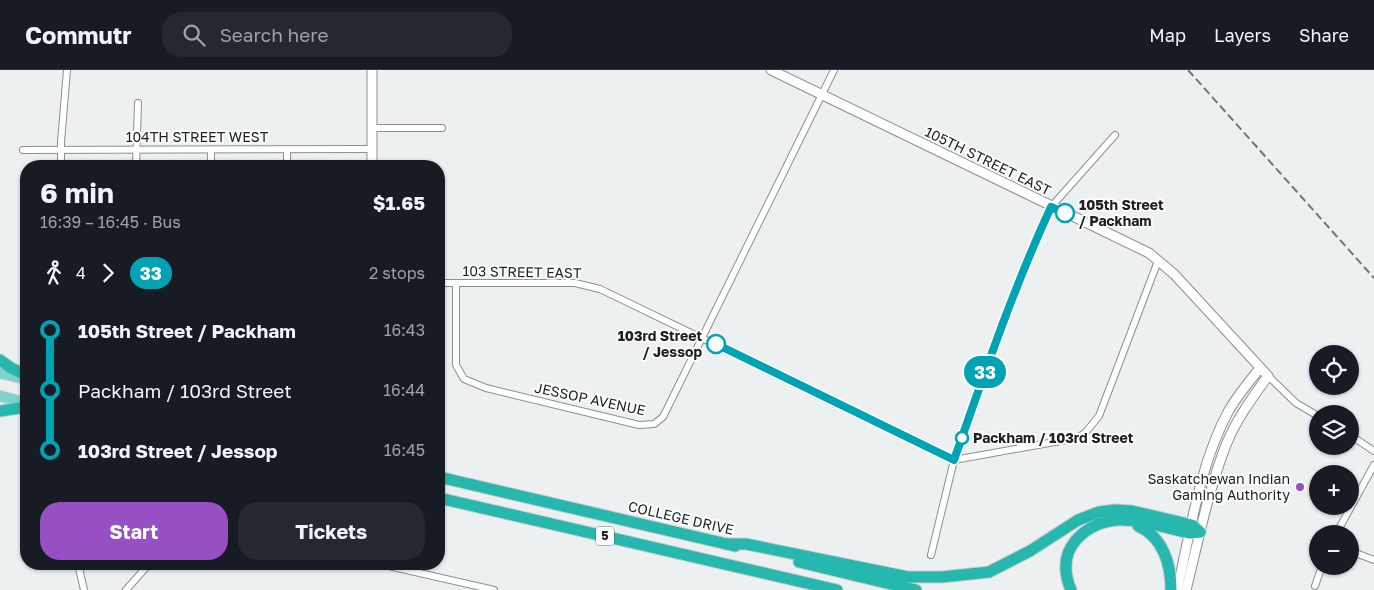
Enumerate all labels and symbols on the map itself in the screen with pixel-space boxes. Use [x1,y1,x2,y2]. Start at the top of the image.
street label: 105TH STREET EAST [922,123,1054,199]
street label: 104TH STREET WEST [126,128,269,145]
place label: 105th Street / Packham [1079,196,1164,229]
marker: 105th Street / Packham [1055,203,1075,223]
street label: 103 STREET EAST [462,262,582,281]
place label: 103rd Street / Jessop [618,327,702,360]
marker: 103rd Street / Jessop [706,334,726,354]
line badge: 33 [962,356,1008,388]
street label: JESSOP AVENUE [533,378,647,419]
place label: Packham / 103rd Street [973,429,1134,446]
marker: Packham / 103rd Street [955,431,969,445]
place label: Saskatchewan Indian Gaming Authority [1147,470,1290,503]
marker: Saskatchewan Indian Gaming Authority [1294,481,1306,493]
street label: COLLEGE DRIVE [627,497,736,538]
road number: 5 [596,526,614,546]

